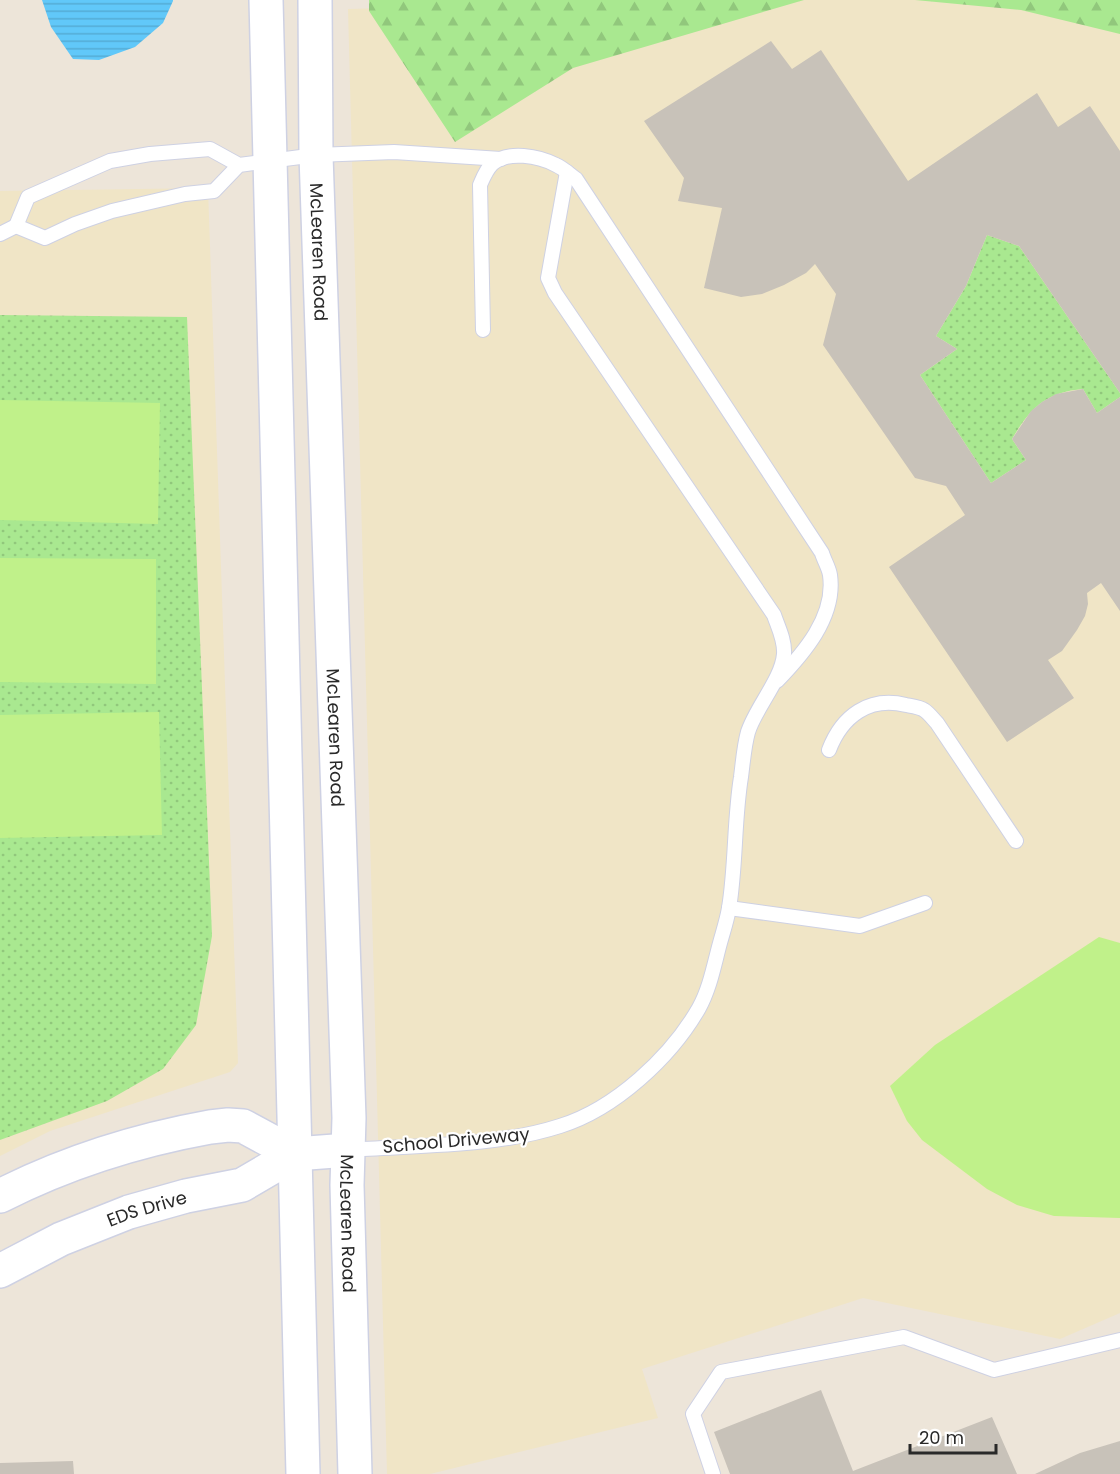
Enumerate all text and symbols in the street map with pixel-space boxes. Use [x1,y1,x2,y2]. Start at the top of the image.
street label: McLearen Road [304,182,334,322]
street label: McLearen Road [321,668,351,807]
street label: School Driveway [381,1121,531,1159]
street label: McLearen Road [334,1154,362,1293]
street label: EDS Drive [103,1184,189,1232]
scale bar [910,1417,996,1455]
text: 20 m [919,1425,964,1450]

